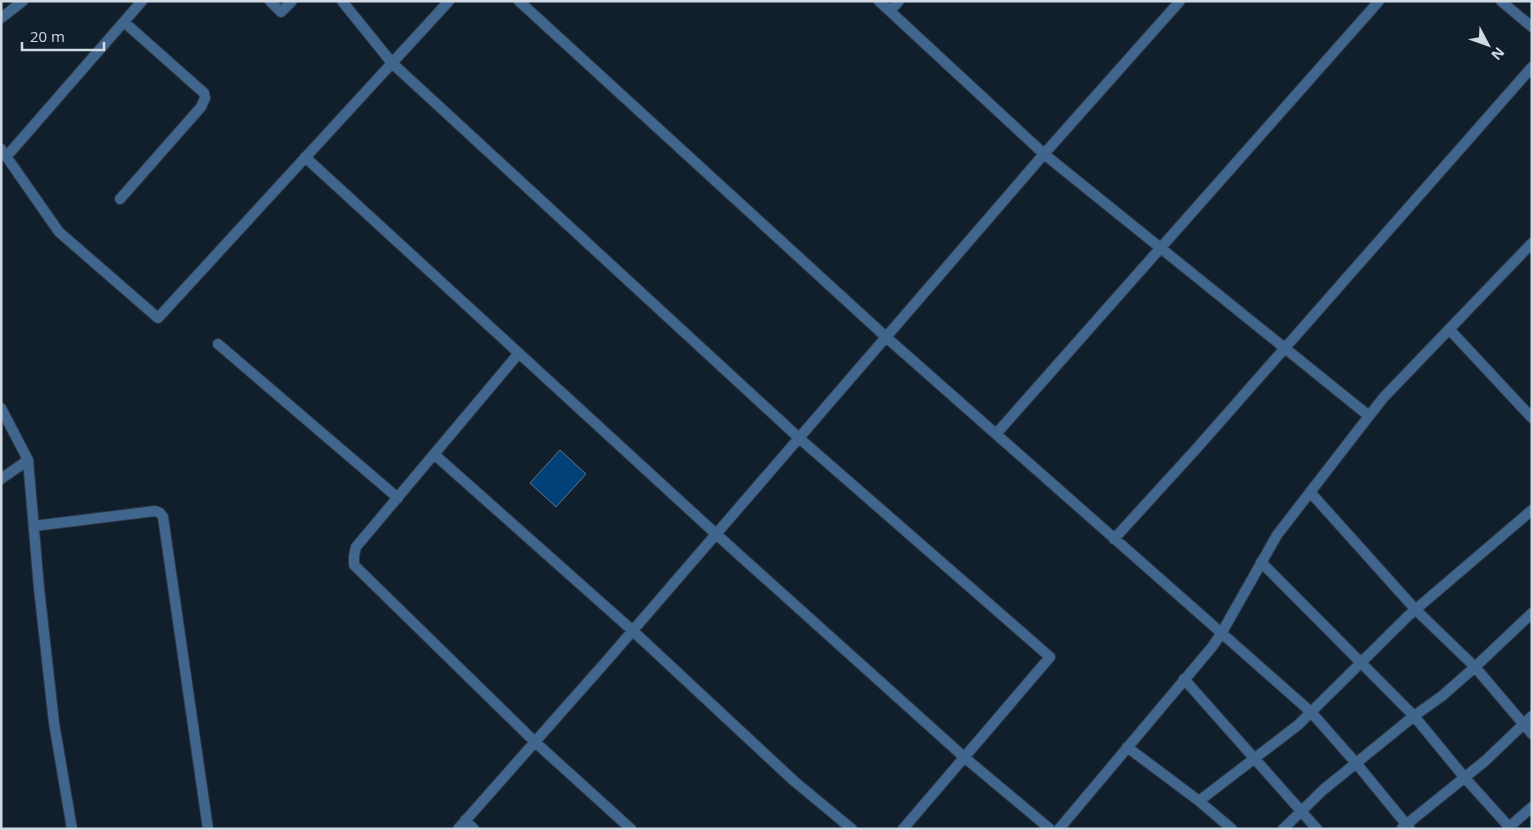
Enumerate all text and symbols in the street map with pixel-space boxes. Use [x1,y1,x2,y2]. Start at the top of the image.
scale bar [22,20,105,52]
north arrow [1463,20,1513,70]
text: 20 m [30,26,65,46]
text: N [1487,43,1509,64]

